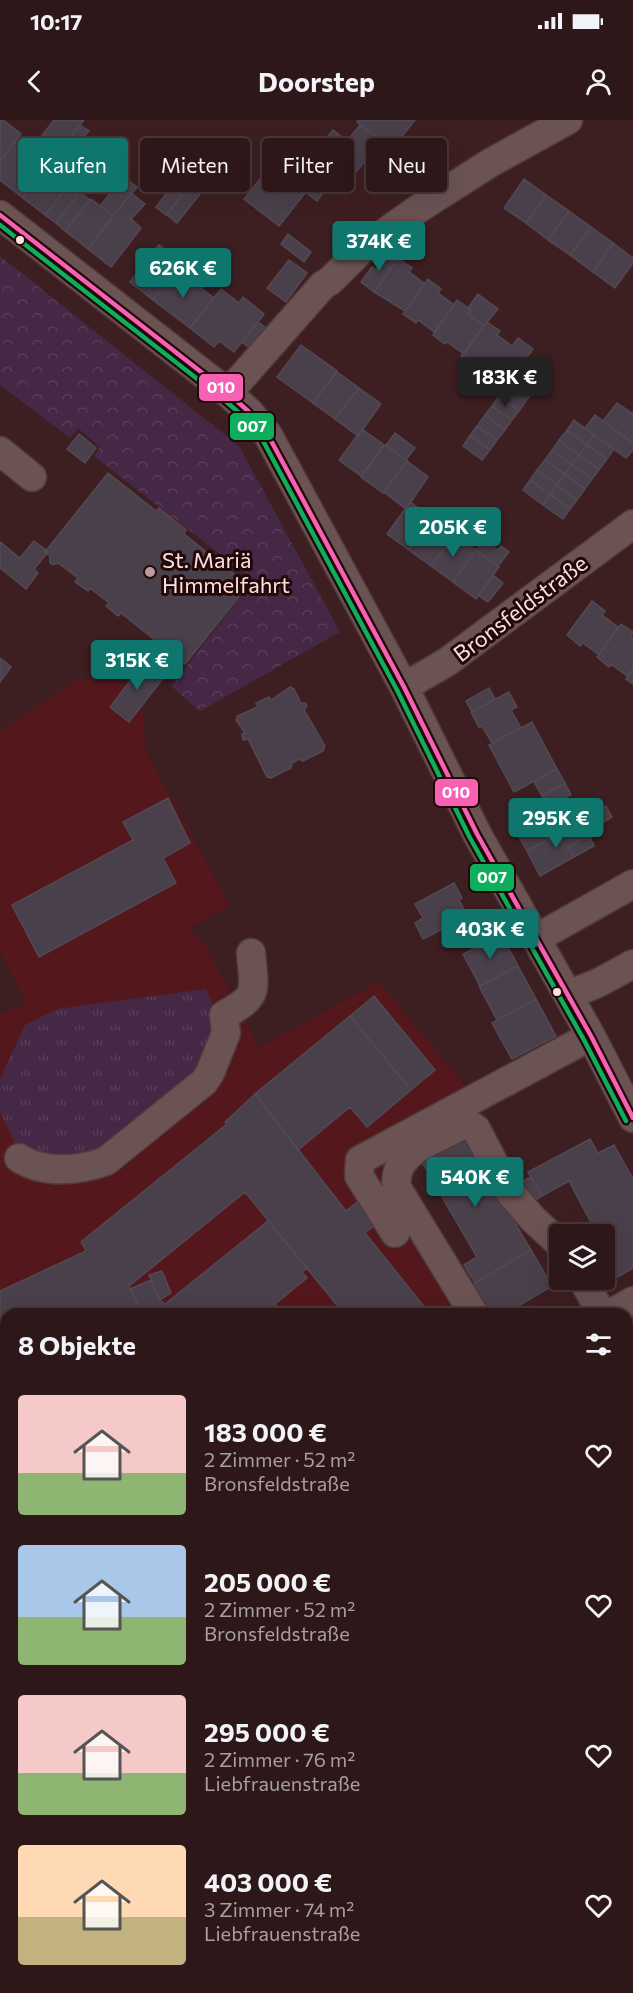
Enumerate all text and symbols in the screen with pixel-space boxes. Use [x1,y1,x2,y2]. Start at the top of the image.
text: 10:17 [30,8,82,35]
icon: back [18,65,51,98]
text: Doorstep [258,65,375,98]
icon: person [582,65,615,98]
chip: Kaufen [18,138,128,192]
chip: Mieten [140,138,250,192]
chip: Filter [262,138,354,192]
chip: Neu [366,138,447,192]
pin: 374K € [330,221,428,272]
text: 374K € [346,228,412,252]
unlabelled marker [14,234,26,246]
pin: 626K € [134,248,232,299]
text: 626K € [149,255,217,279]
pin: 183K € [456,357,554,408]
text: 183K € [473,364,537,388]
line badge: 010 [198,373,244,402]
text: 010 [207,377,235,396]
line badge: 007 [229,412,275,441]
text: 007 [237,416,267,435]
pin: 205K € [404,507,502,558]
text: 205K € [419,514,487,538]
place label: St. Mariä Himmelfahrt [162,546,290,598]
street label: Bronsfeldstraße [448,549,592,667]
marker: St. Mariä Himmelfahrt [143,565,157,579]
pin: 315K € [88,640,186,691]
text: 315K € [105,647,169,671]
line badge: 010 [434,778,479,807]
text: 010 [442,782,470,801]
pin: 295K € [507,798,605,849]
text: 295K € [522,805,590,829]
line badge: 007 [469,863,515,892]
text: 007 [477,867,507,886]
pin: 403K € [441,909,539,960]
text: 403K € [456,916,524,940]
unlabelled marker [551,986,563,998]
pin: 540K € [426,1157,524,1208]
text: 540K € [440,1164,510,1188]
map controls [549,1224,615,1290]
button: layers [549,1224,615,1290]
icon: filters [582,1328,615,1361]
text: 8 Objekte [18,1329,136,1360]
text: 183 000 € [204,1416,327,1447]
icon: home [66,1419,138,1491]
icon: heart [582,1439,615,1472]
text: 2 Zimmer · 52 m² [204,1447,355,1471]
text: Bronsfeldstraße [204,1471,350,1495]
text: 205 000 € [204,1566,331,1597]
icon: home [66,1569,138,1641]
icon: heart [582,1589,615,1622]
text: 2 Zimmer · 52 m² [204,1597,355,1621]
text: Bronsfeldstraße [204,1621,350,1645]
text: 295 000 € [204,1716,330,1747]
icon: home [66,1719,138,1791]
icon: heart [582,1739,615,1772]
text: 2 Zimmer · 76 m² [204,1747,355,1771]
text: Liebfrauenstraße [204,1771,360,1795]
text: 403 000 € [204,1866,332,1897]
icon: home [66,1869,138,1941]
icon: heart [582,1889,615,1922]
text: 3 Zimmer · 74 m² [204,1897,354,1921]
text: Liebfrauenstraße [204,1921,360,1945]

